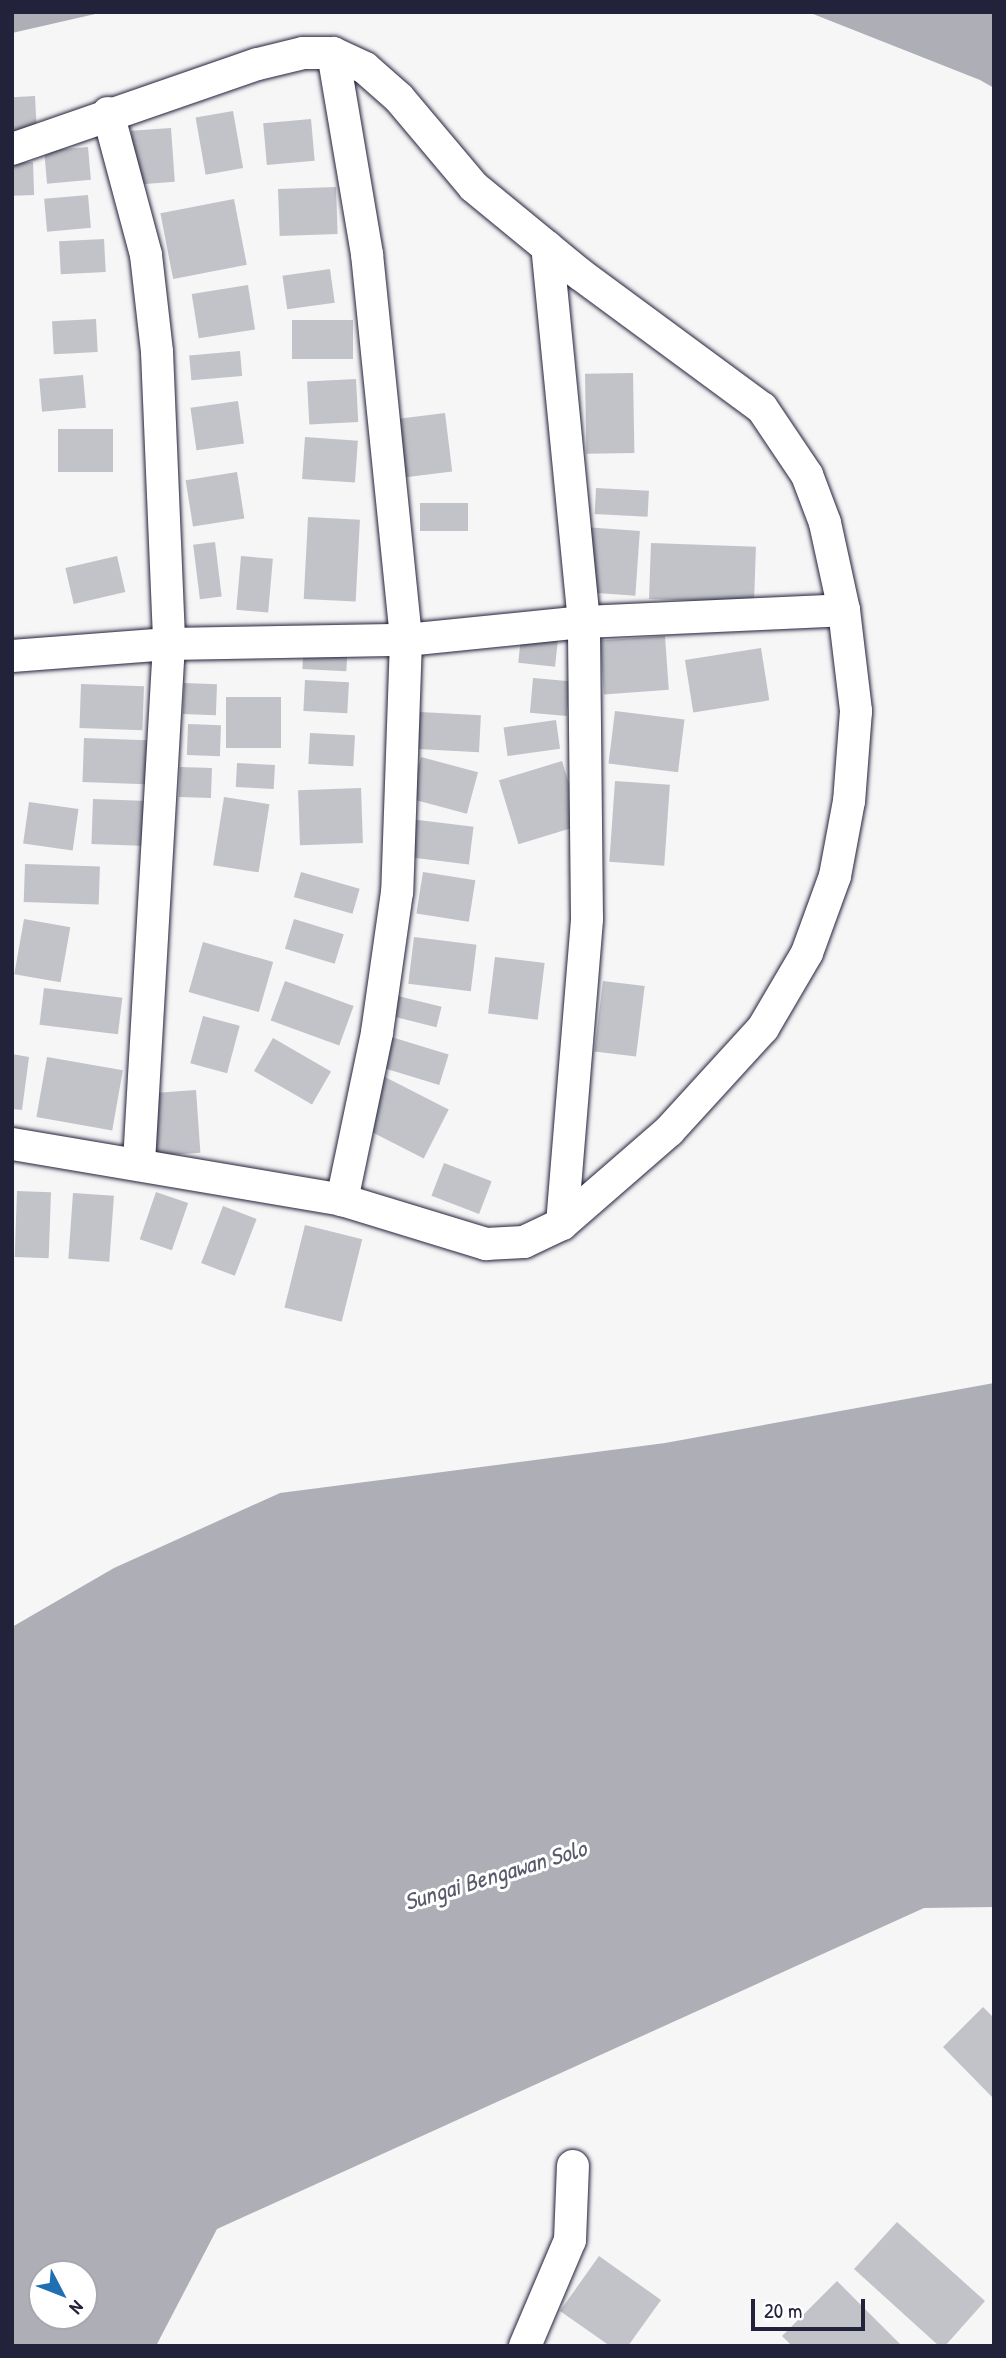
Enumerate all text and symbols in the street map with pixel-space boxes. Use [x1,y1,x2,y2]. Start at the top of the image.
water label: Sungai Bengawan Solo [401,1834,589,1916]
north arrow [28,2260,98,2330]
scale bar [754,2284,868,2328]
text: N [64,2295,90,2320]
text: 20 m [764,2296,802,2325]

